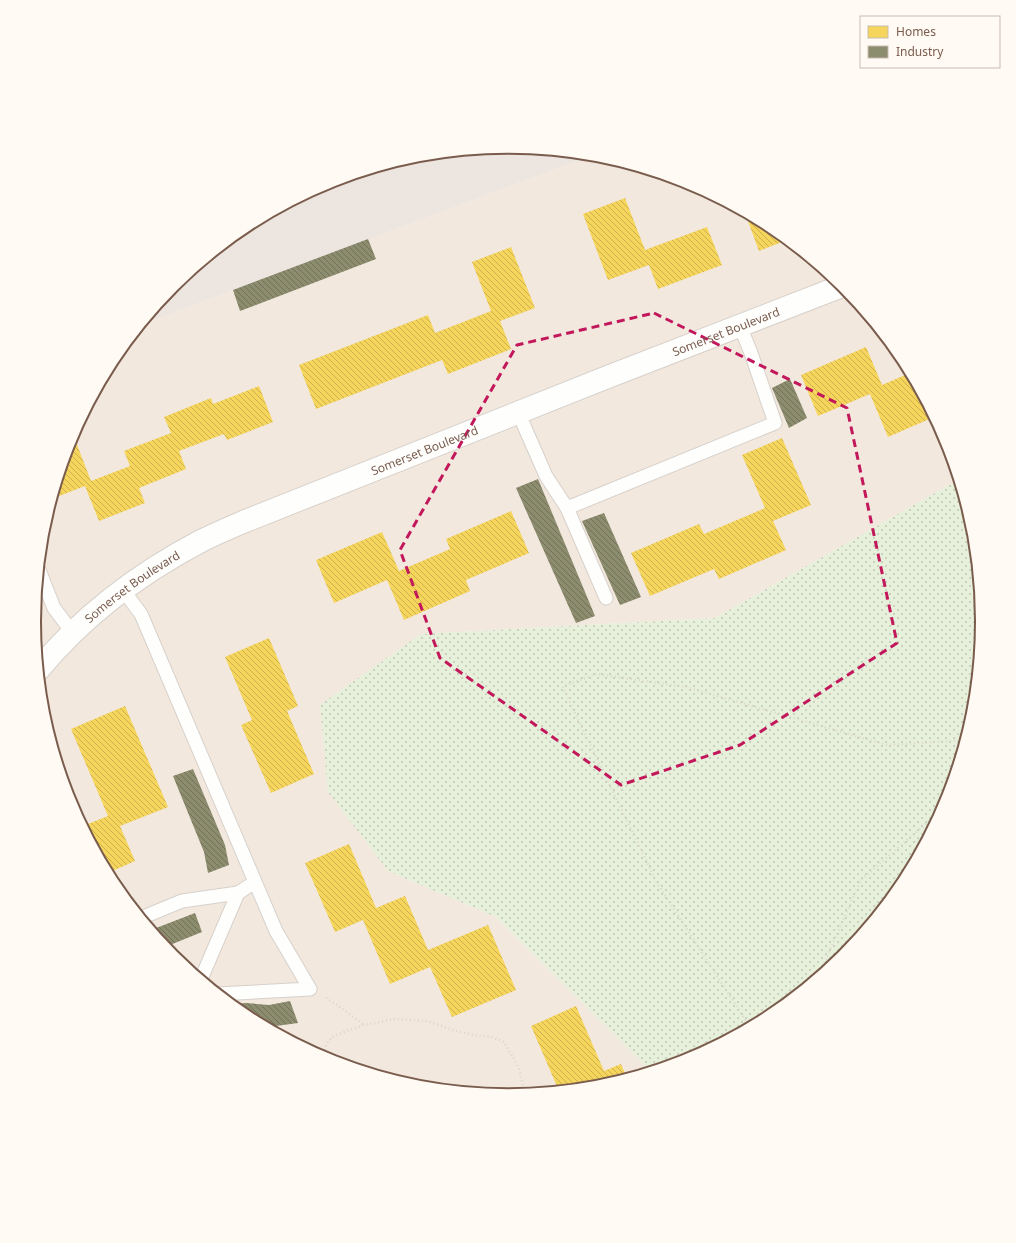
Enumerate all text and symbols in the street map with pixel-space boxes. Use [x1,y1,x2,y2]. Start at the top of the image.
legend [860,16,1000,68]
text: Homes [896,23,936,40]
text: Industry [896,43,944,60]
street label: Somerset Boulevard [670,303,782,360]
street label: Somerset Boulevard [368,421,480,479]
street label: Somerset Boulevard [81,546,183,626]

